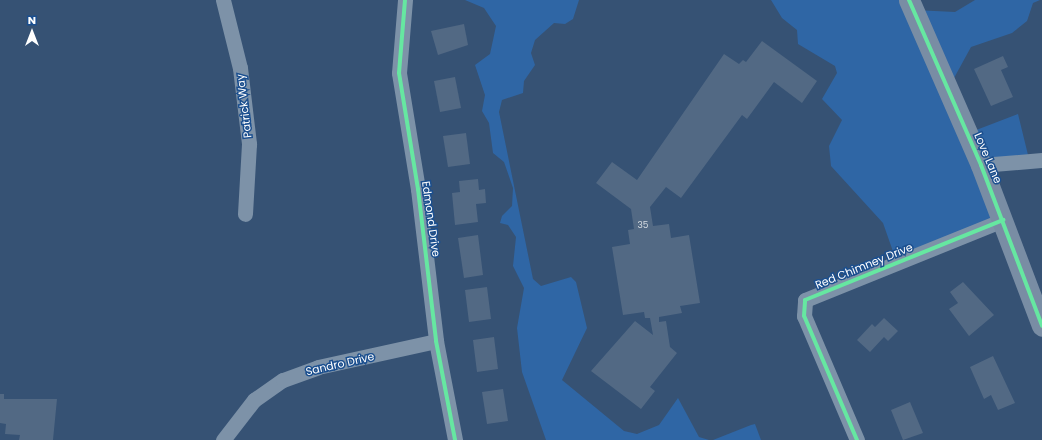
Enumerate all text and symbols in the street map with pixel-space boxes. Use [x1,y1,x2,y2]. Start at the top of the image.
north arrow [12,12,52,52]
text: N [28,12,36,28]
street label: Patrick Way [234,73,254,139]
street label: Love Lane [971,131,1005,185]
street label: Edmond Drive [419,180,443,258]
house number: 35 [638,220,648,230]
street label: Red Chimney Drive [813,240,915,292]
street label: Sandro Drive [304,350,376,378]

